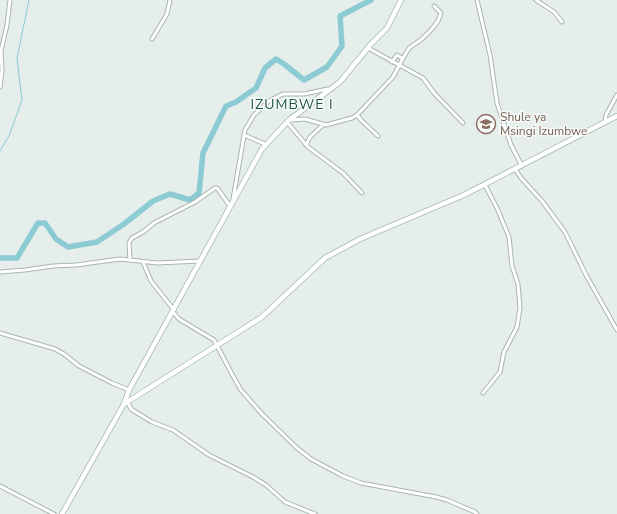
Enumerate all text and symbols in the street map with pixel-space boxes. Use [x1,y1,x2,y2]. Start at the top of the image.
district label: IZUMBWE I [250,95,334,114]
place label: Shule ya Msingi Izumbwe [500,109,587,139]
school or university icon: Shule ya Msingi Izumbwe [475,113,497,135]

